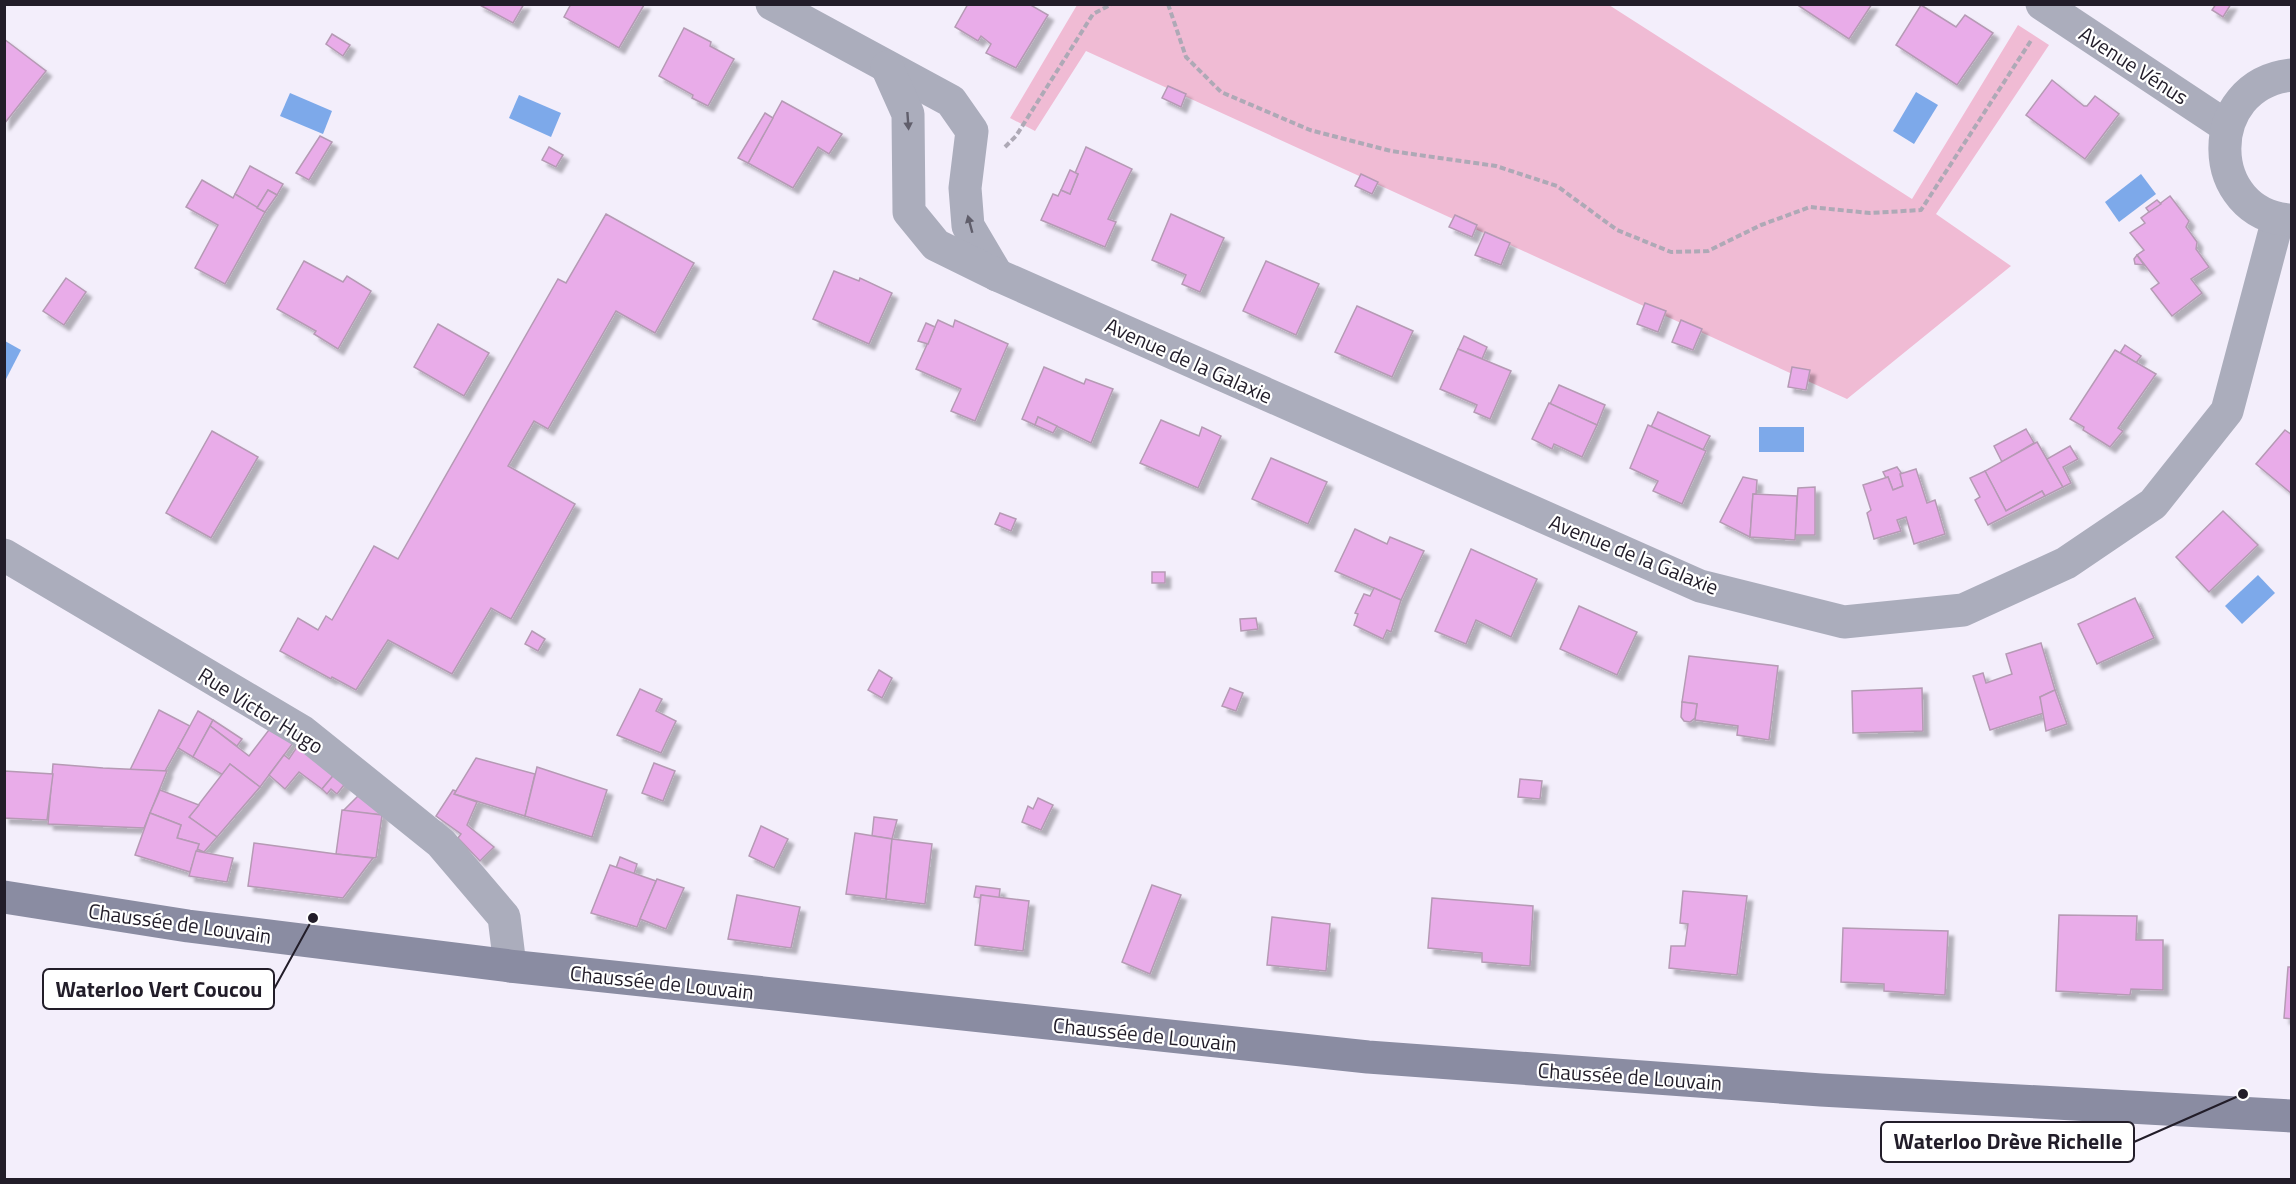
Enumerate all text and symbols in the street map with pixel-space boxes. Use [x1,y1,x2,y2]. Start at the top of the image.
street label: Avenue Vénus [2073,18,2195,112]
one-way arrow [903,112,913,131]
one-way arrow [964,215,974,233]
street label: Avenue de la Galaxie [1100,309,1278,411]
street label: Avenue de la Galaxie [1544,505,1724,603]
street label: Rue Victor Hugo [192,659,330,761]
street label: Chaussée de Louvain [86,894,274,952]
street label: Chaussée de Louvain [569,956,755,1008]
callout: Waterloo Vert Coucou [43,969,274,1009]
text: Waterloo Vert Coucou [55,972,263,1006]
street label: Chaussée de Louvain [1052,1008,1238,1060]
street label: Chaussée de Louvain [1537,1054,1723,1098]
callout: Waterloo Drève Richelle [1881,1122,2134,1162]
text: Waterloo Drève Richelle [1894,1124,2122,1158]

